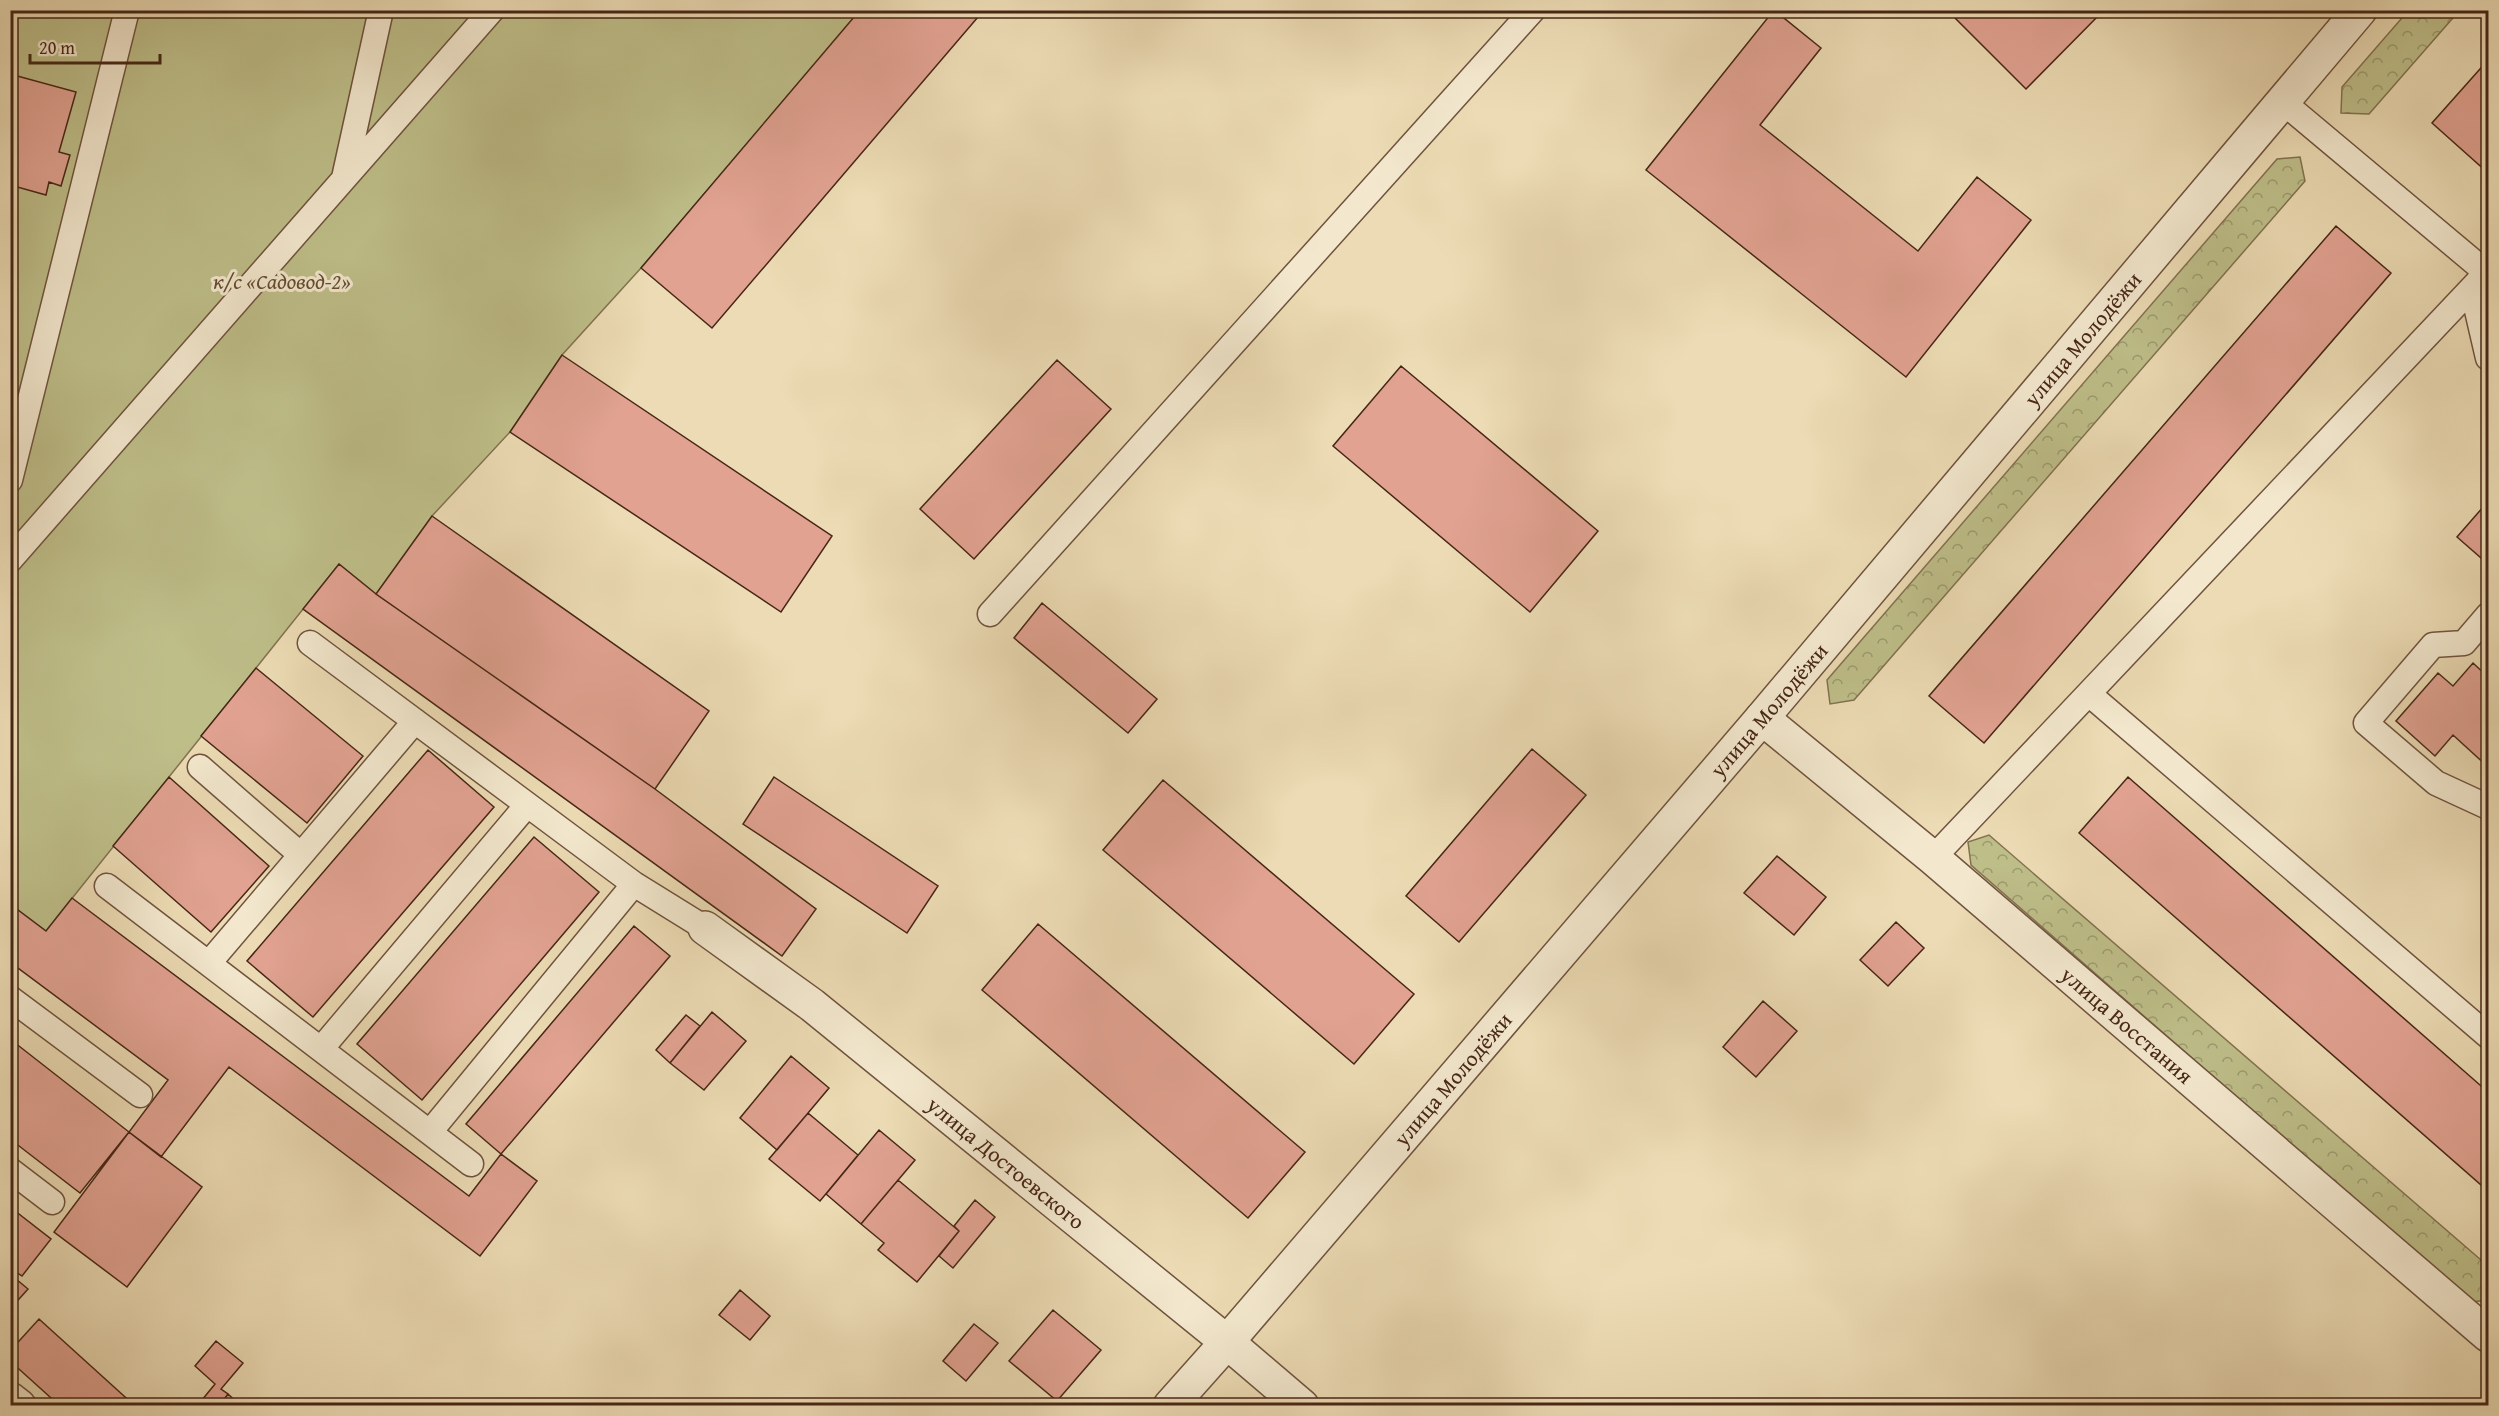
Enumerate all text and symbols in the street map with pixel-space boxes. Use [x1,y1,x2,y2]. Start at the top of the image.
scale bar [30,27,160,65]
text: 20 m [39,34,75,61]
street label: улица Молодёжи [2015,264,2149,414]
park label: к/с «Садовод-2» [213,265,351,297]
street label: улица Молодёжи [1701,636,1835,785]
street label: улица Восстания [2053,958,2200,1091]
street label: улица Молодёжи [1385,1005,1519,1154]
street label: улица Достоевского [920,1088,1092,1237]

